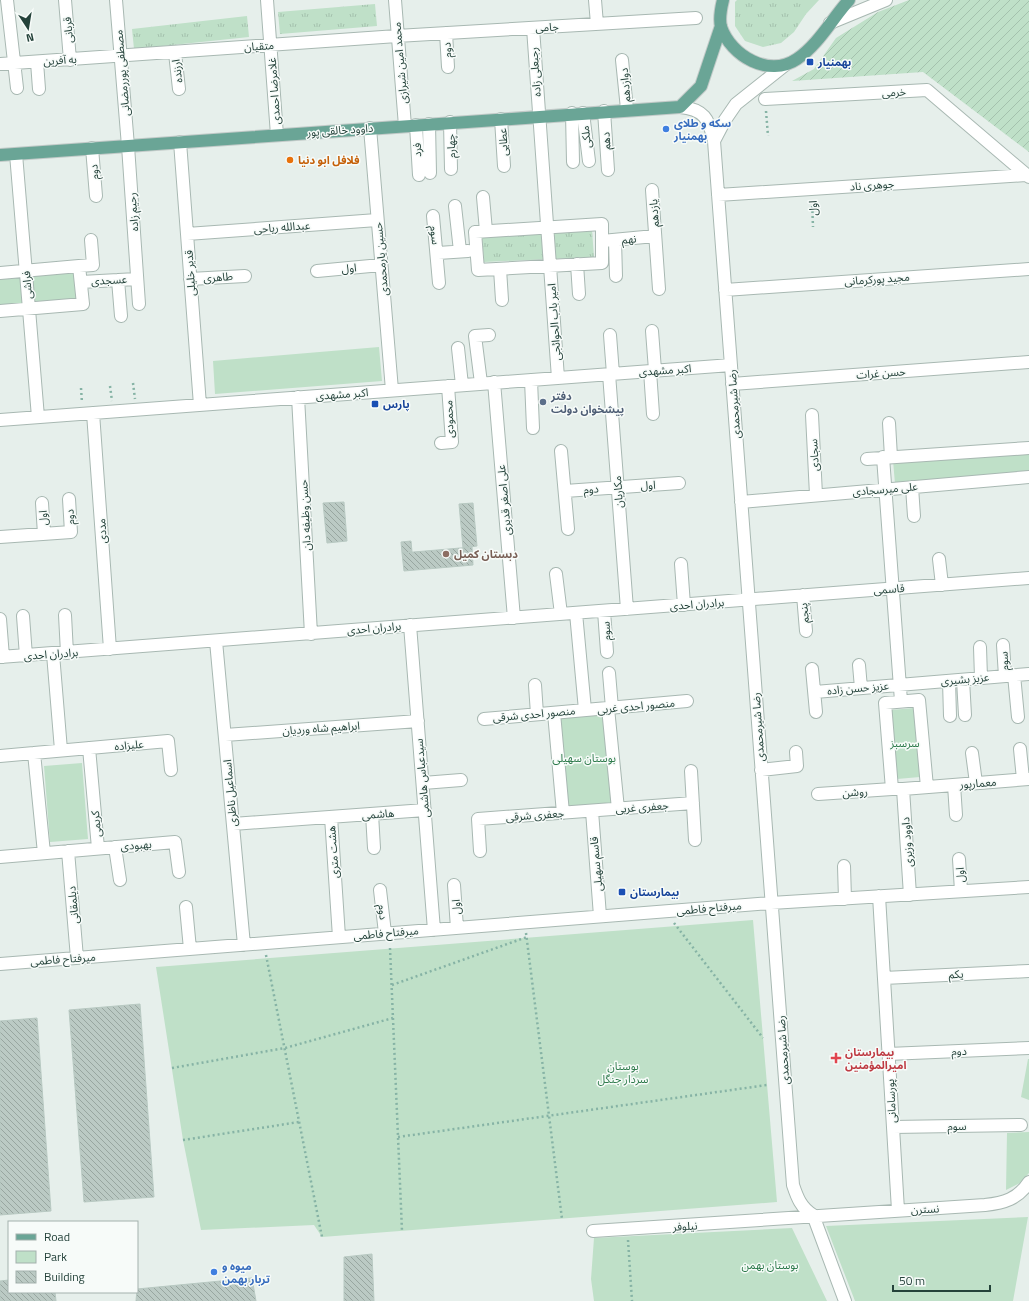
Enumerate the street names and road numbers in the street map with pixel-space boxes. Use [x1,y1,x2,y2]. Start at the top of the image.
street label: قربانی [59,16,77,44]
street label: جامی [535,18,560,36]
street label: محمد امین شیرازی [388,21,412,105]
street label: مصطفی پوررمضانی [110,29,134,117]
street label: متقیان [243,37,275,55]
street label: دوم [438,42,456,58]
street label: رجبعلی زاده [525,47,545,97]
street label: به آفرین [43,51,77,69]
street label: غلامرضا احمدی [264,56,284,125]
street label: ارزنده [168,58,186,84]
street label: دوازدهم [616,67,635,103]
street label: خرمی [881,83,907,101]
street label: داوود خالقی پور [305,120,374,140]
street label: ملکی [577,125,595,149]
street label: عطایی [494,127,512,156]
street label: دهم [597,132,616,150]
street label: چهارم [443,133,459,158]
street label: فرد [409,142,425,158]
street label: دوم [85,164,103,180]
street label: جوهری ناد [849,175,895,195]
street label: رحیم زاده [124,192,143,232]
street label: یازدهم [645,198,664,228]
street label: اول [805,200,821,216]
street label: عبدالله ریاحی [253,217,311,237]
street label: حسین یارمحمدی [370,221,392,296]
street label: سوم [426,225,444,246]
street label: نهم [621,230,637,249]
street label: قدیر خلیلی [180,249,200,297]
street label: اول [341,259,357,277]
street label: طاهری [203,268,233,286]
street label: مجید پورکرمانی [844,269,911,289]
street label: فراشی [18,270,36,300]
street label: عسجدی [91,271,128,289]
street label: امیر باب الحوائجی [543,283,565,361]
street label: اکبر مشهدی [638,360,692,380]
street label: حسن غرات [856,363,907,383]
street label: رضا شیرمحمدی [724,369,744,439]
street label: اکبر مشهدی [315,384,369,404]
street label: محمودی [440,400,458,438]
street label: سجادی [805,438,823,472]
street label: علی اصغر قدیری [493,463,515,536]
street label: مکاریان [609,475,627,509]
street label: اول [640,477,656,493]
street label: حسن وظیفه دان [295,478,315,551]
street label: علی میرسجادی [852,478,919,500]
street label: دوم [583,480,599,498]
street label: دوم [62,509,78,525]
street label: اول [35,510,51,526]
street label: مددی [93,518,111,544]
street label: قاسمی [873,580,905,598]
street label: برادران احدی [669,594,725,614]
street label: پنجم [795,602,814,624]
street label: برادران احدی [346,618,402,638]
street label: سوم [597,621,615,641]
street label: برادران احدی [23,644,79,664]
street label: سوم [995,651,1013,671]
street label: عزیز بشیری [940,669,990,689]
street label: عزیز حسن زاده [826,677,890,699]
street label: رضا شیرمحمدی [748,692,768,762]
street label: منصور احدی غربی [596,695,676,717]
street label: منصور احدی شرقی [492,702,576,726]
street label: ابراهیم شاه وردیان [282,717,360,740]
street label: علیزاده [114,736,145,754]
street label: سیدعباس هاشمی [411,737,433,818]
street label: اسماعیل ناظری [219,759,241,827]
street label: معمارپور [958,774,997,792]
street label: روشن [842,783,868,801]
street label: جعفری غربی [615,797,670,817]
street label: هاشمی [361,805,395,823]
street label: جعفری شرقی [505,805,565,825]
street label: کریمی [87,810,105,838]
street label: داوود وزیری [897,817,917,867]
street label: هشت متری [323,825,343,879]
street label: بهبودی [120,836,152,854]
street label: قاسم سهیلی [586,836,607,892]
street label: اول [952,867,968,883]
street label: دیلمقانی [63,885,83,925]
street label: میرفتاح فاطمی [676,897,743,919]
street label: اول [448,899,464,915]
street label: دوم [374,903,392,921]
street label: میرفتاح فاطمی [353,922,420,944]
street label: میرفتاح فاطمی [30,949,96,969]
street label: یکم [948,966,964,983]
street label: رضا شیرمحمدی [773,1015,793,1085]
street label: دوم [951,1043,967,1059]
street label: پورسامانی [882,1079,900,1123]
street label: سوم [947,1118,967,1134]
street label: نسترن [910,1200,940,1218]
street label: نیلوفر [671,1217,698,1235]

